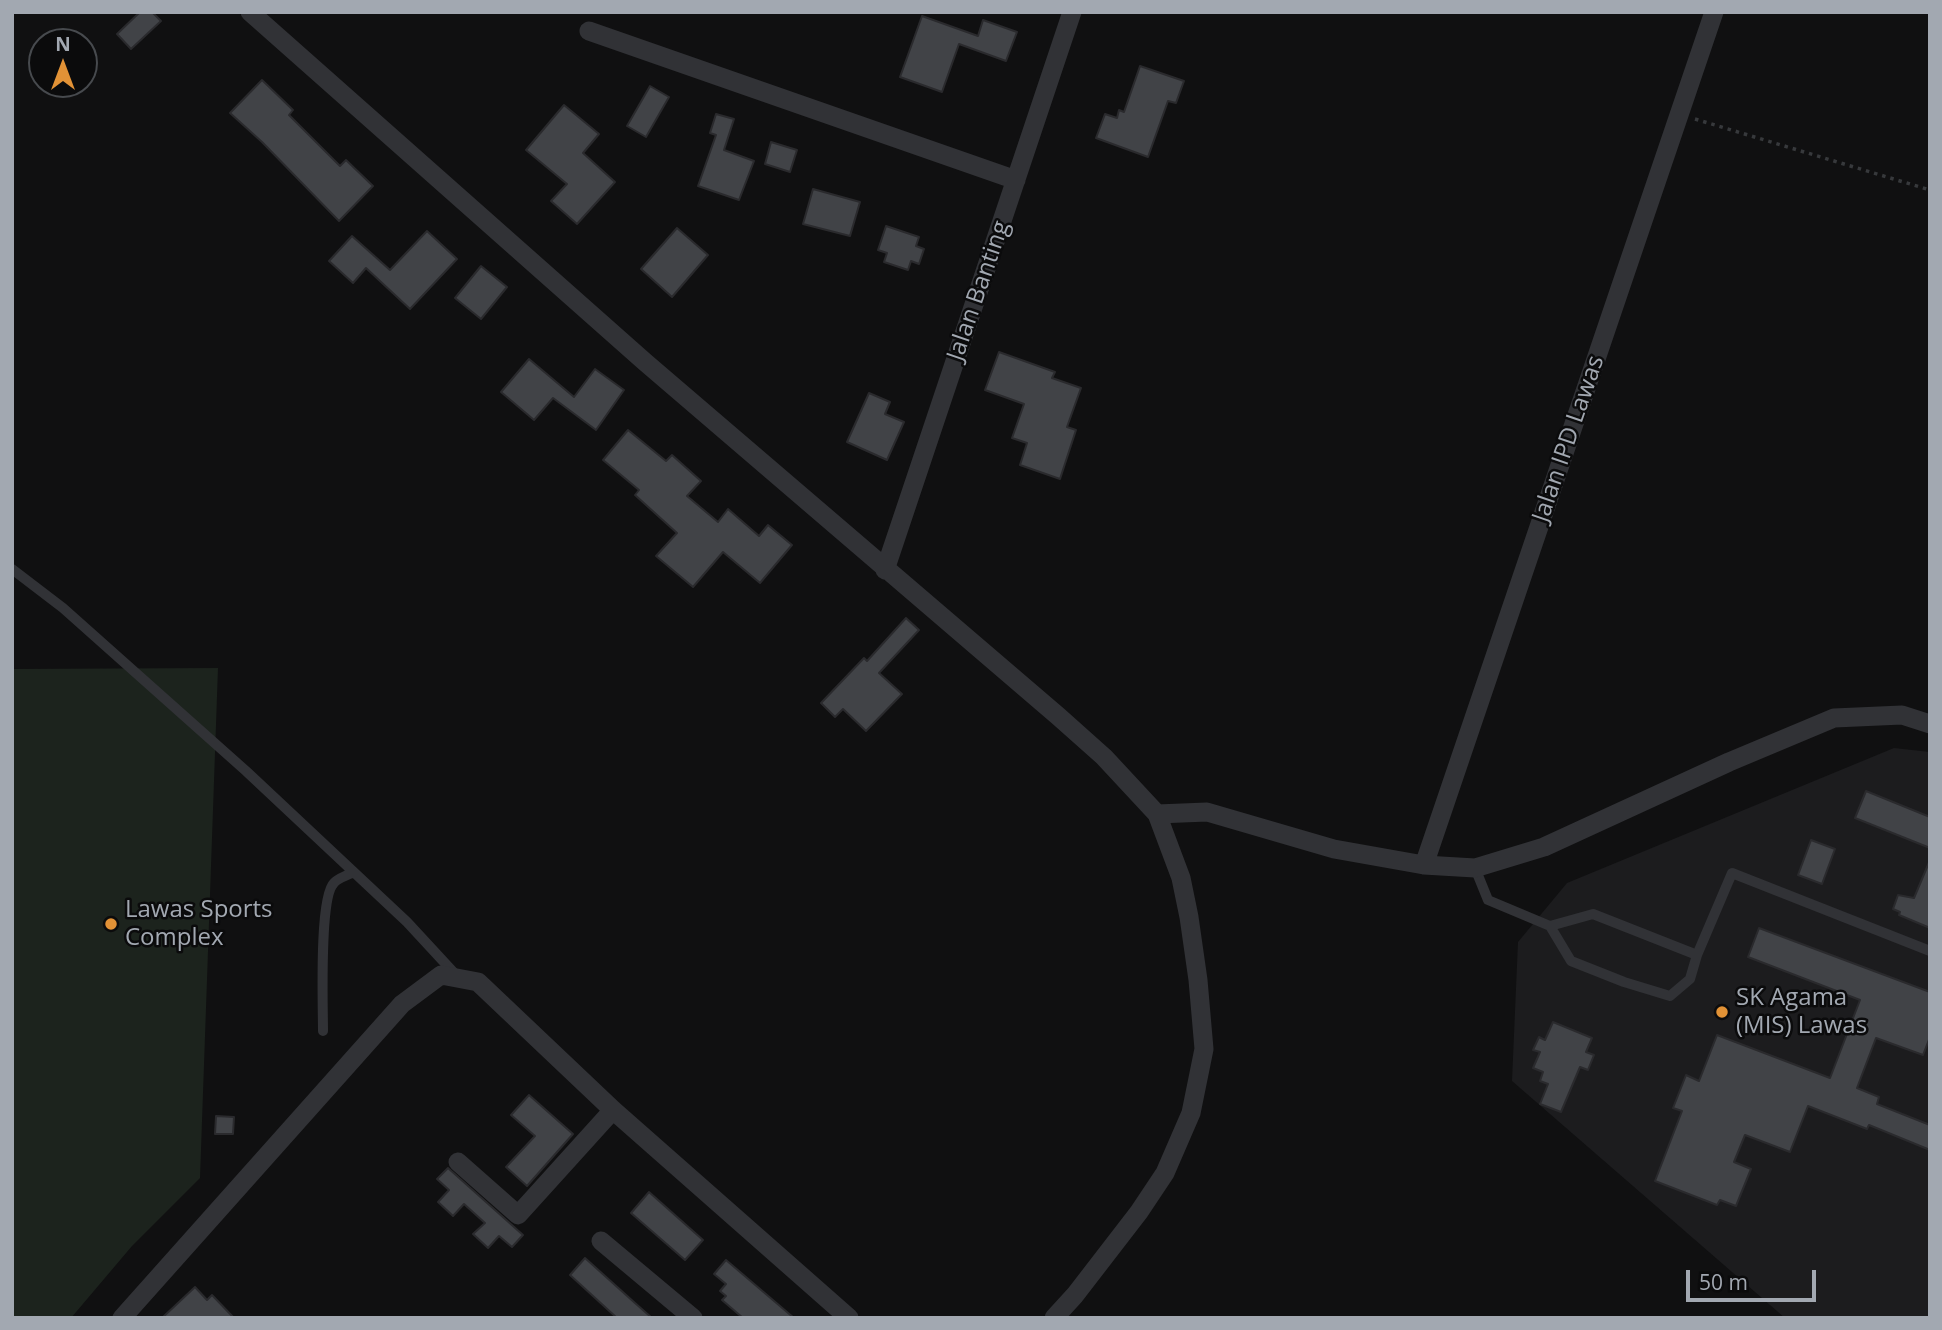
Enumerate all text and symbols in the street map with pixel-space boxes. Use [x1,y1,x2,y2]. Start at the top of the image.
north arrow [28,28,98,98]
text: N [55,31,71,57]
street label: Jalan Banting [942,217,1016,365]
street label: Jalan IPD Lawas [1527,352,1611,526]
place label: Lawas Sports Complex [125,896,273,952]
marker: Lawas Sports Complex [103,916,119,932]
place label: SK Agama (MIS) Lawas [1736,984,1867,1040]
marker: SK Agama (MIS) Lawas [1714,1004,1730,1020]
scale bar [1690,1256,1820,1300]
text: 50 m [1699,1268,1748,1296]

